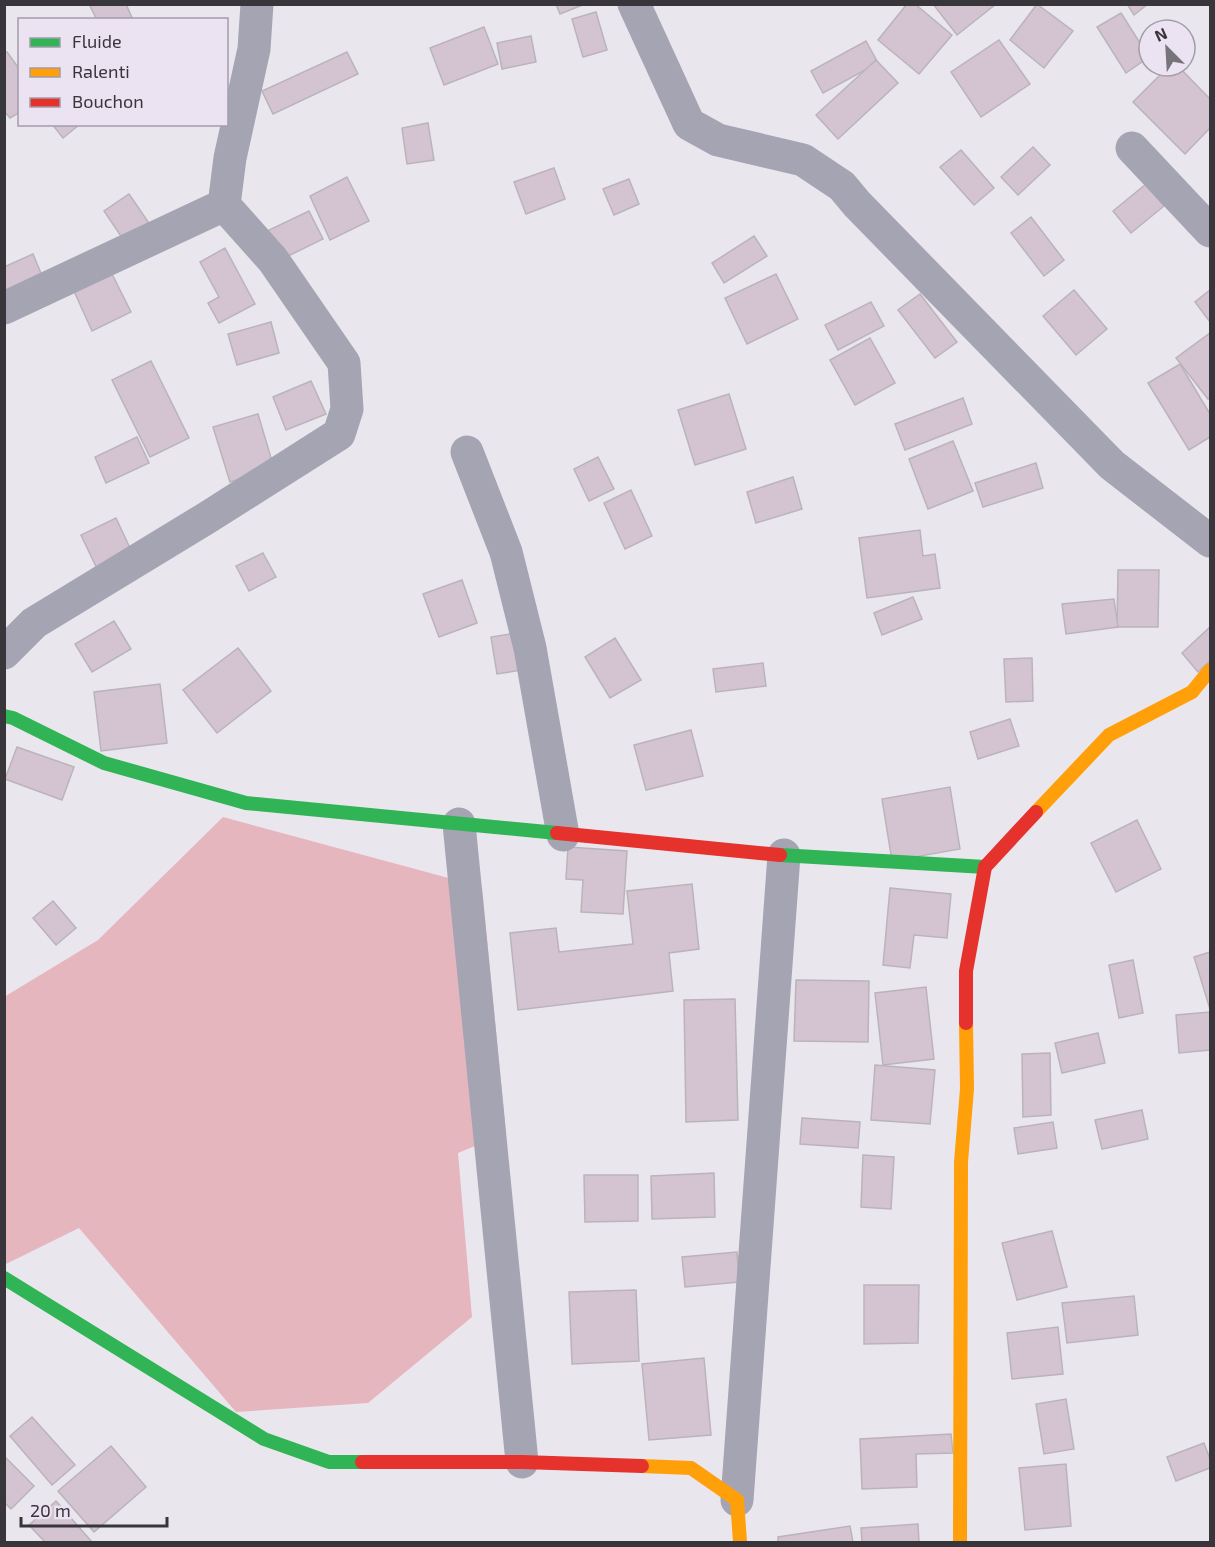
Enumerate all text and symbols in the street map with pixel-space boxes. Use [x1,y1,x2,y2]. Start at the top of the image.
legend [18,18,228,126]
north arrow [1137,18,1197,78]
text: N [1152,23,1170,45]
text: Fluide [72,30,122,52]
text: Ralenti [72,60,130,82]
text: Bouchon [72,90,144,112]
scale bar [21,1490,166,1528]
text: 20 m [30,1499,71,1521]

